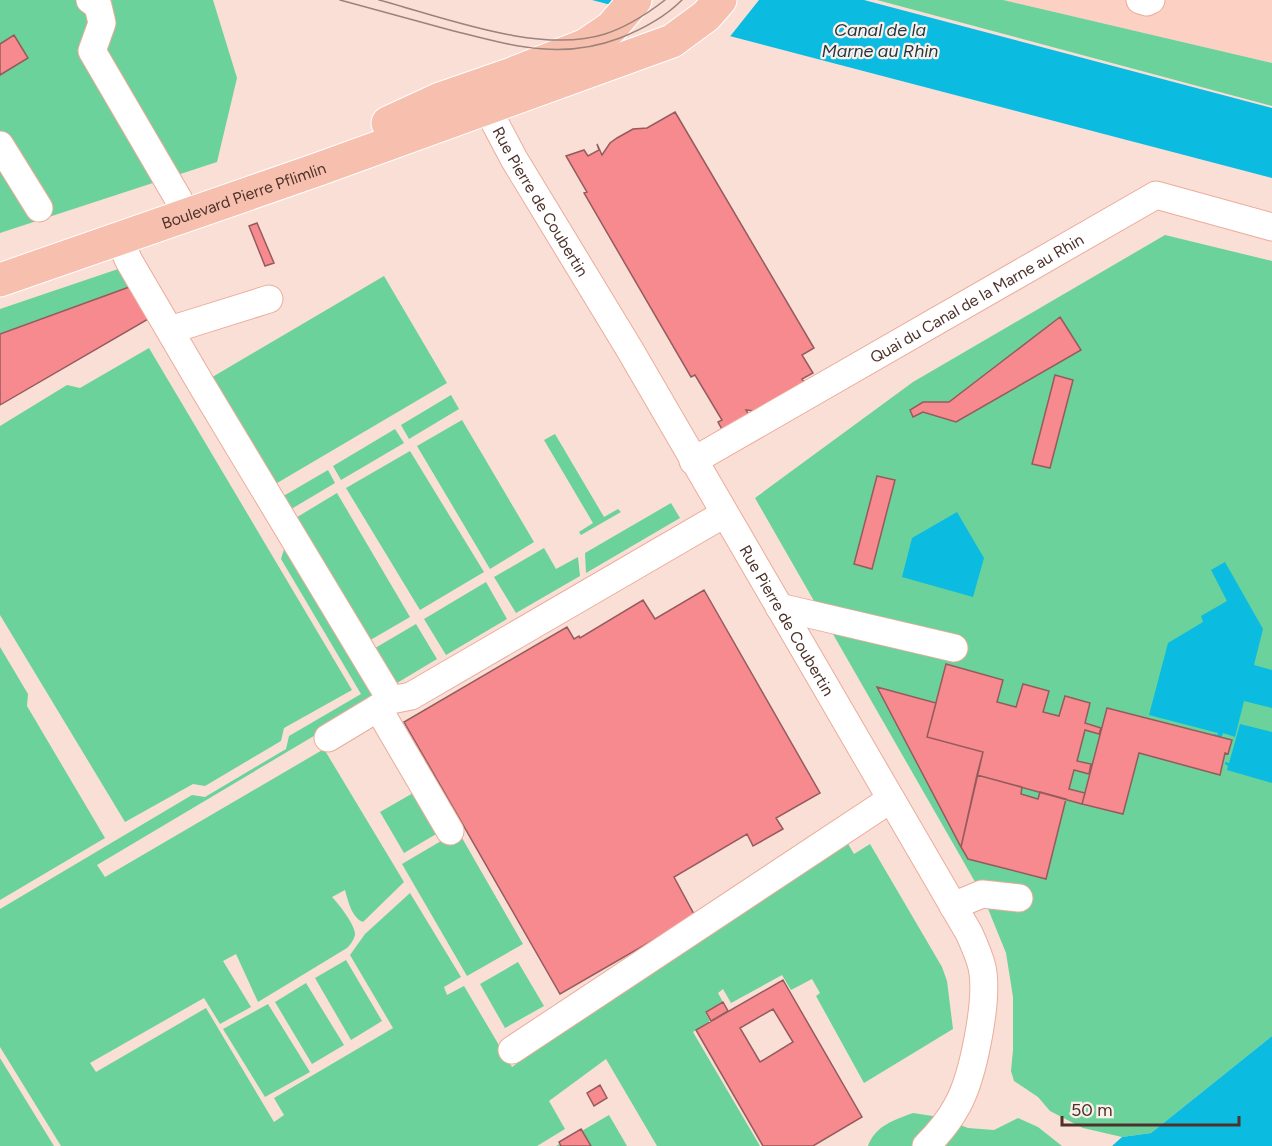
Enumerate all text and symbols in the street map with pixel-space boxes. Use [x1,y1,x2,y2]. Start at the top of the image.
water label: Canal de la Marne au Rhin [822,19,938,62]
street label: Rue Pierre de Coubertin [489,123,592,280]
street label: Boulevard Pierre Pflimlin [159,158,329,233]
street label: Quai du Canal de la Marne au Rhin [867,230,1087,367]
street label: Rue Pierre de Coubertin [735,542,838,699]
scale bar [1062,1089,1239,1127]
text: 50 m [1071,1099,1113,1121]

